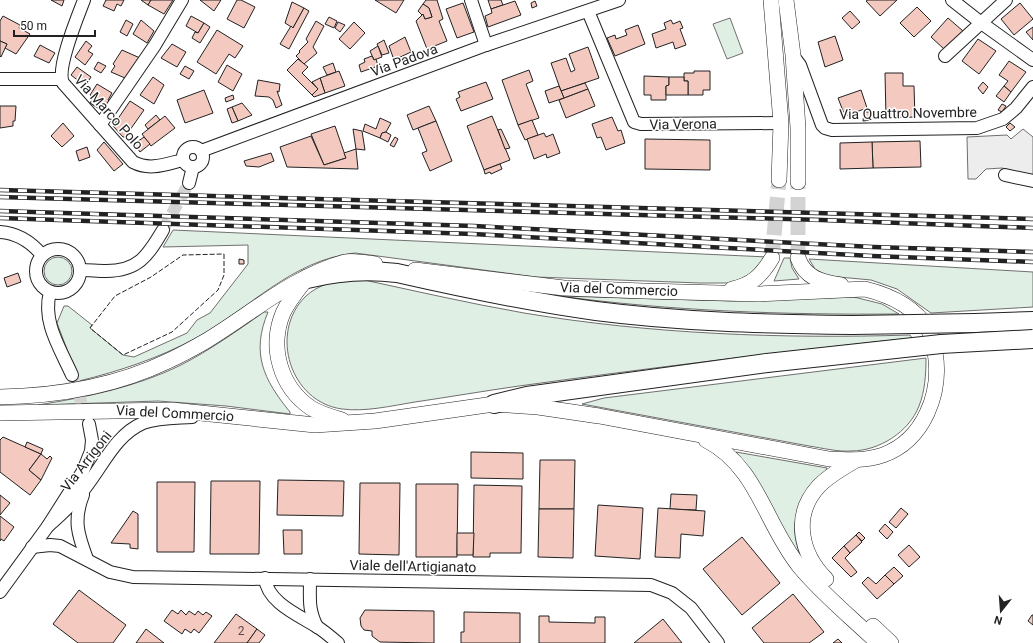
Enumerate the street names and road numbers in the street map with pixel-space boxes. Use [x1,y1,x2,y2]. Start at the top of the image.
street label: Via Padova [368,41,440,79]
street label: Via Marco Polo [71,71,147,153]
street label: Via Quattro Novembre [839,104,977,122]
street label: Via Verona [649,115,717,133]
street label: Via del Commercio [560,279,678,299]
street label: Via del Commercio [116,402,234,424]
street label: Via Arrigoni [57,428,115,494]
street label: Viale dell'Artigianato [349,557,477,575]

